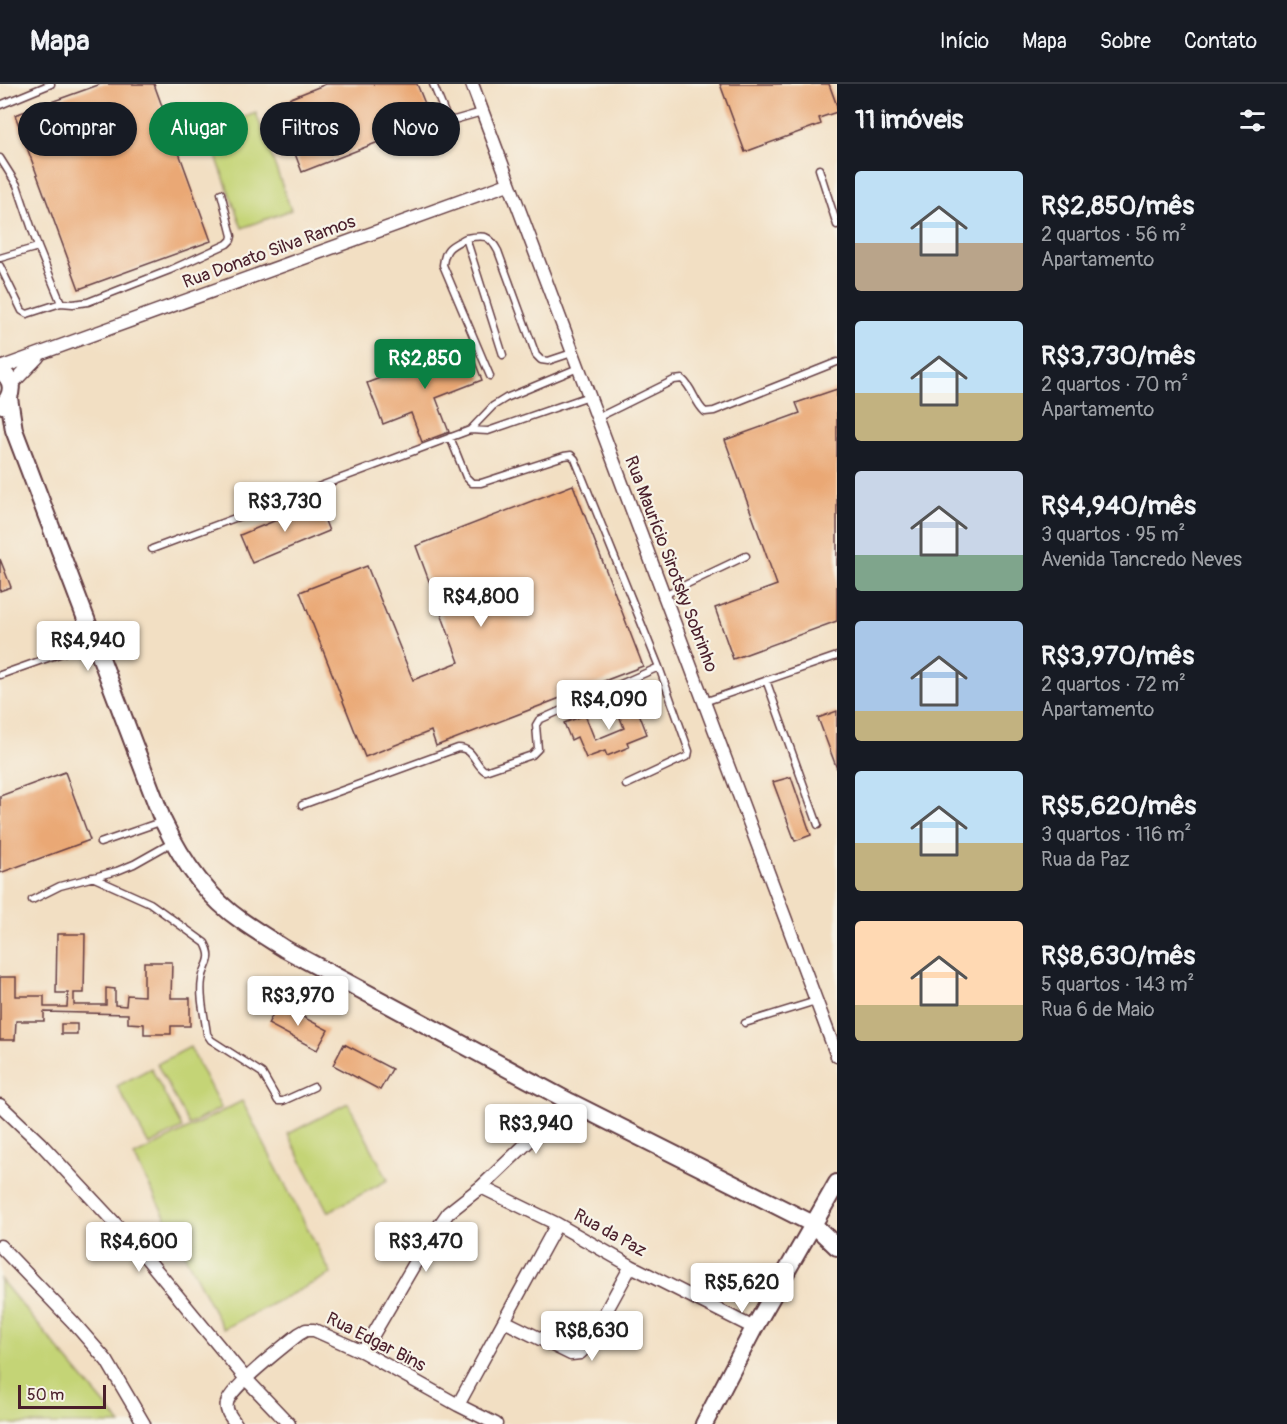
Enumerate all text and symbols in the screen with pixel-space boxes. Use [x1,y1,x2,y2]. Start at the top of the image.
text: Mapa [30,24,89,59]
text: Início [940,28,989,55]
text: Mapa [1022,28,1067,55]
text: Sobre [1100,28,1151,55]
text: Contato [1184,28,1257,55]
chip: Comprar [18,102,137,156]
chip: Alugar [149,102,248,156]
chip: Filtros [260,102,360,156]
chip: Novo [372,102,460,156]
text: 11 imóveis [855,104,963,136]
icon: filters [1236,104,1269,137]
text: R$2,850/mês [1041,190,1194,222]
icon: home [903,195,975,267]
street label: Rua Donato Silva Ramos [179,210,359,294]
text: 2 quartos · 56 m² [1041,222,1187,247]
text: Apartamento [1041,247,1154,272]
pin: R$2,850 [370,339,480,390]
text: R$3,730/mês [1041,340,1195,372]
icon: home [903,345,975,417]
text: R$2,850 [388,346,462,371]
text: 2 quartos · 70 m² [1041,372,1188,397]
text: Apartamento [1041,397,1154,422]
street label: Rua Maurício Sirotsky Sobrinho [619,453,723,676]
pin: R$3,730 [230,482,340,533]
text: R$3,730 [248,489,322,514]
text: R$4,940/mês [1041,490,1196,522]
icon: home [903,495,975,567]
text: 3 quartos · 95 m² [1041,522,1185,547]
text: Avenida Tancredo Neves [1041,547,1242,572]
pin: R$4,800 [426,577,536,628]
text: R$4,800 [443,584,519,609]
pin: R$4,940 [33,621,143,672]
text: R$4,940 [51,628,125,653]
text: R$3,970/mês [1041,640,1194,672]
icon: home [903,645,975,717]
text: 2 quartos · 72 m² [1041,672,1186,697]
pin: R$4,090 [554,680,664,731]
text: R$4,090 [571,687,647,712]
text: Apartamento [1041,697,1154,722]
text: R$5,620/mês [1041,790,1196,822]
icon: home [903,795,975,867]
text: 3 quartos · 116 m² [1041,822,1191,847]
text: Rua da Paz [1041,847,1130,872]
text: R$8,630/mês [1041,940,1195,972]
icon: home [903,945,975,1017]
text: 5 quartos · 143 m² [1041,972,1194,997]
pin: R$3,970 [243,976,353,1027]
text: R$3,970 [261,983,335,1008]
text: Rua 6 de Maio [1041,997,1154,1022]
pin: R$3,940 [481,1104,591,1155]
text: R$3,940 [499,1111,573,1136]
street label: Rua da Paz [570,1204,650,1262]
pin: R$4,600 [84,1222,194,1273]
pin: R$3,470 [371,1222,481,1273]
text: R$4,600 [100,1229,178,1254]
text: R$3,470 [389,1229,463,1254]
pin: R$5,620 [687,1263,797,1314]
text: R$5,620 [705,1270,779,1295]
street label: Rua Edgar Bins [322,1307,430,1377]
pin: R$8,630 [537,1311,647,1362]
text: R$8,630 [555,1318,629,1343]
scale bar [18,1382,106,1410]
text: 50 m [27,1385,64,1405]

